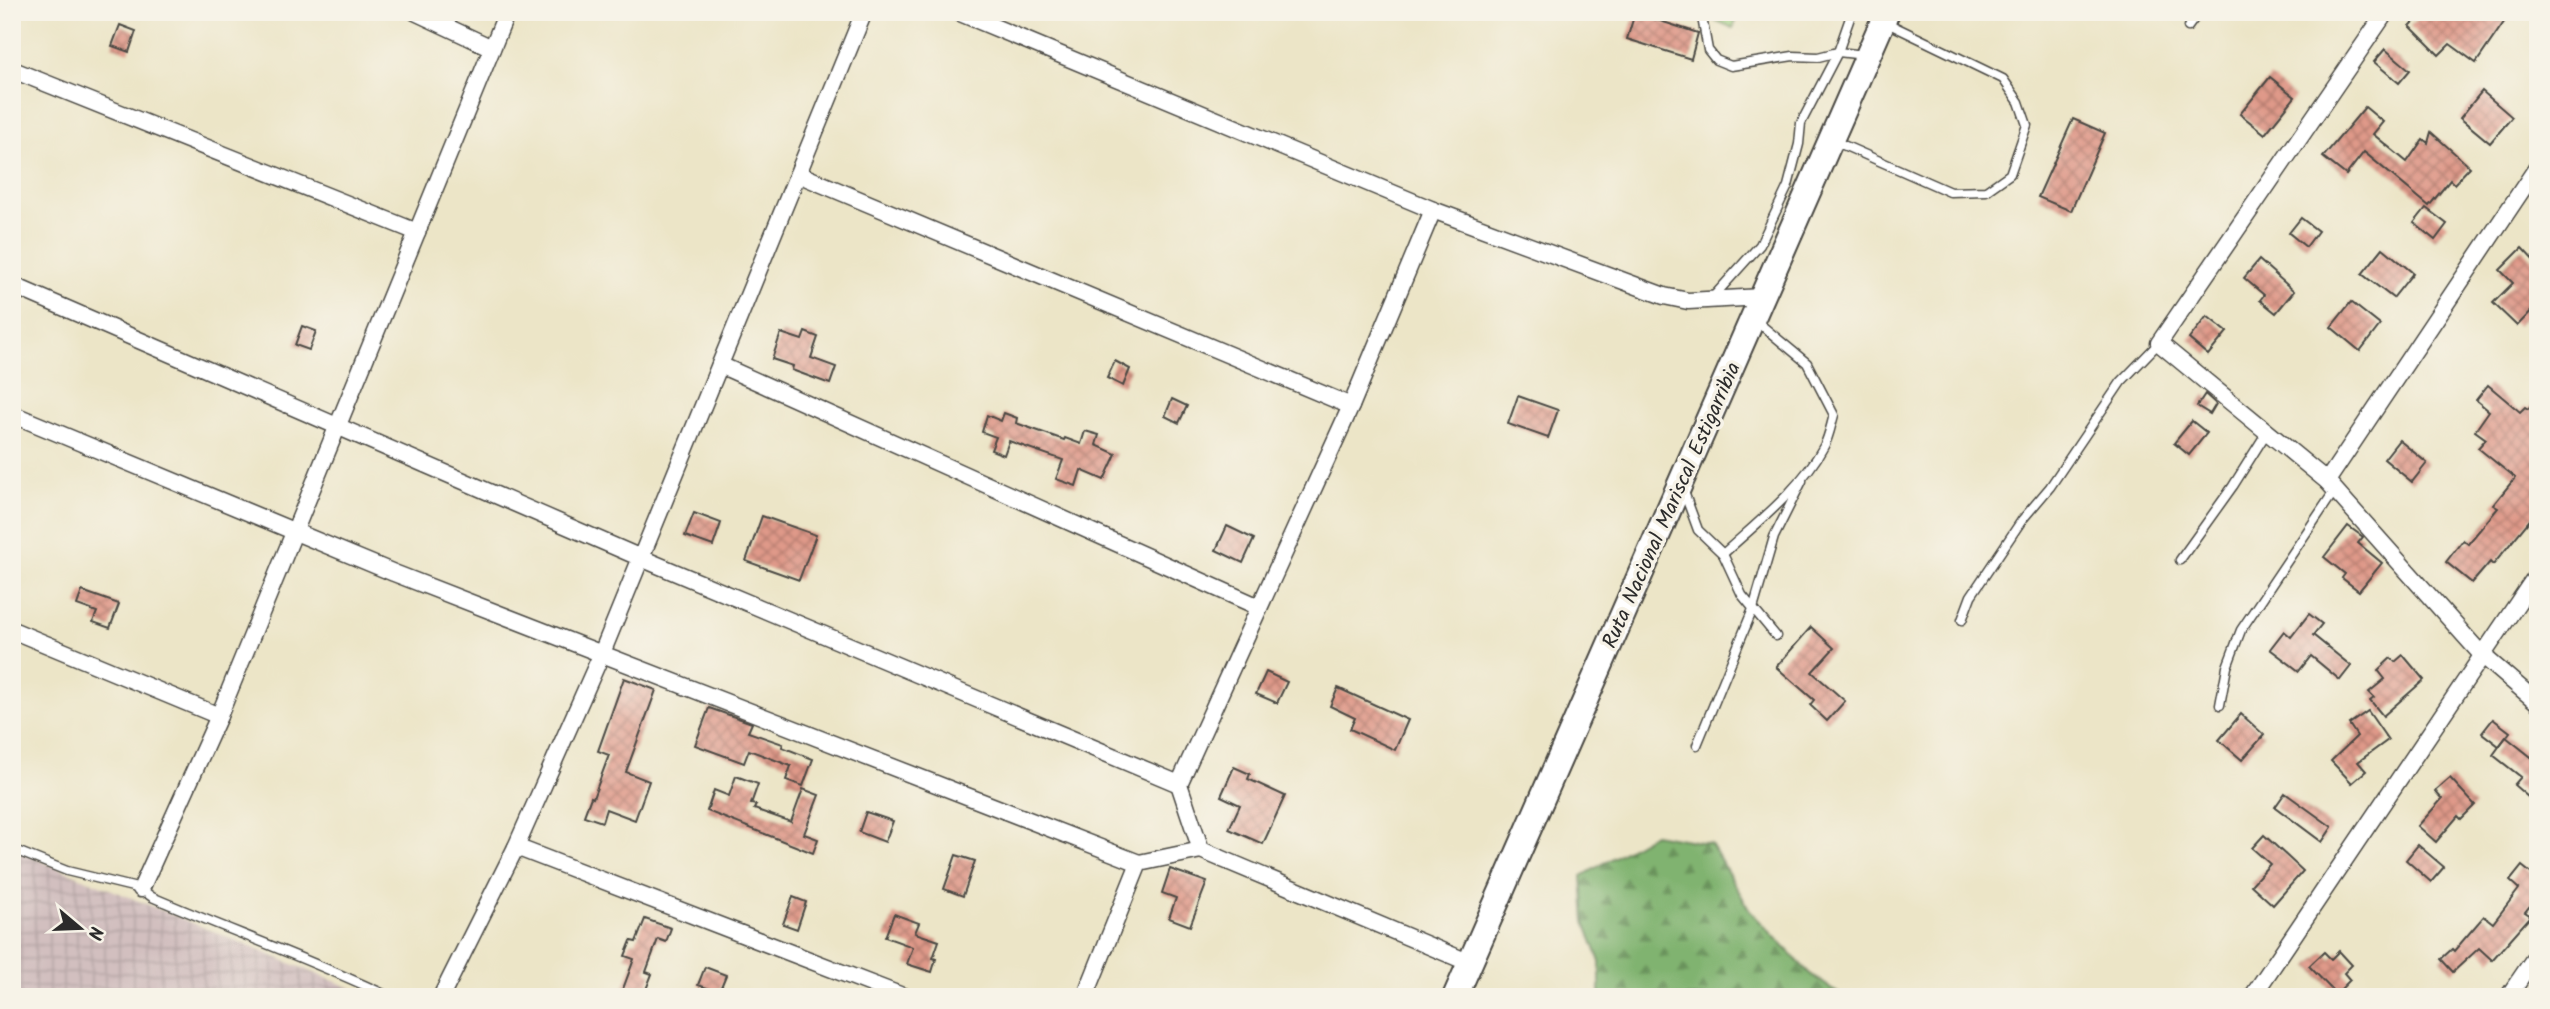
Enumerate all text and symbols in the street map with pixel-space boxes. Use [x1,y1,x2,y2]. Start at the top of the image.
street label: Ruta Nacional Mariscal Estigarribia [1594,357,1751,654]
north arrow [46,894,116,964]
text: N [78,922,110,943]

